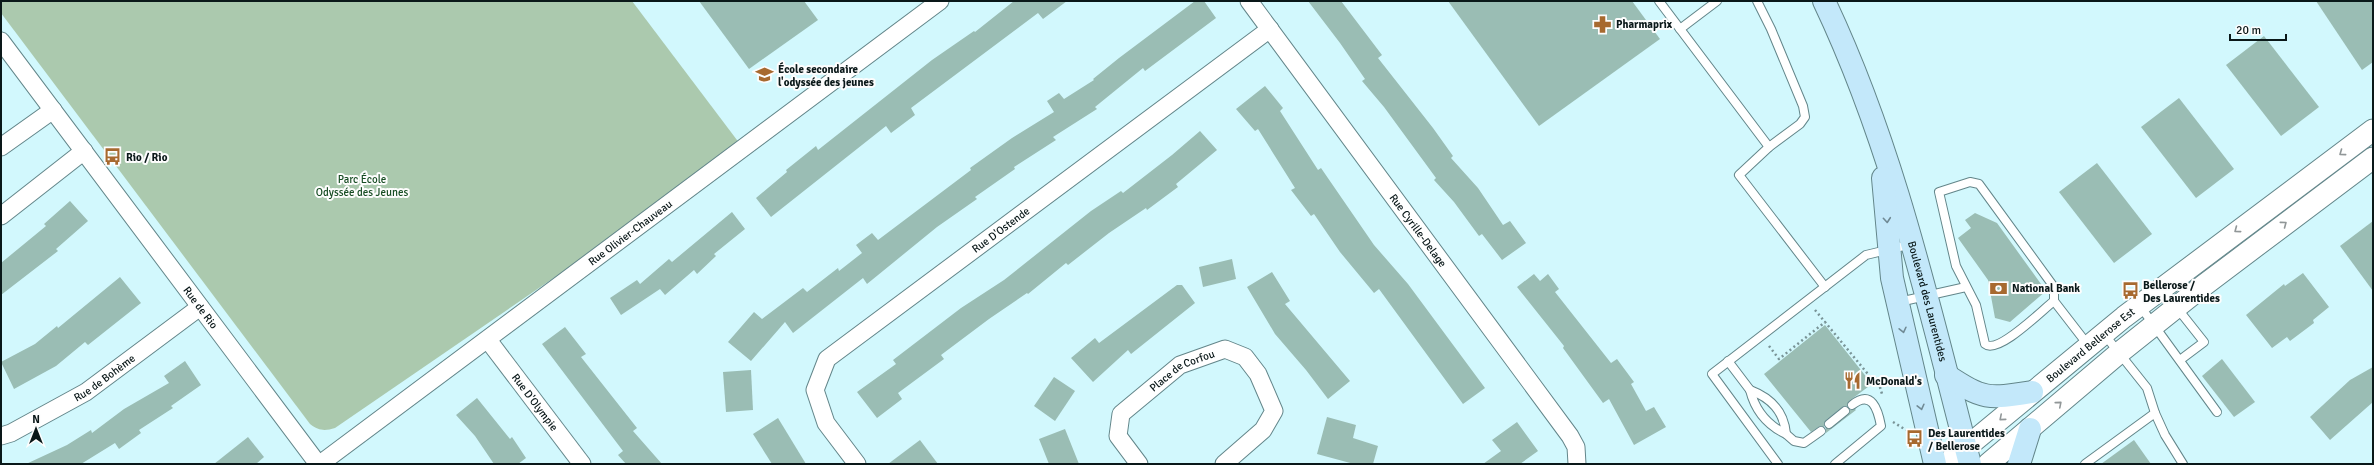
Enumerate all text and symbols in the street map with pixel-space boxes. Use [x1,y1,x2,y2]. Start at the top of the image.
pharmacy icon: Pharmaprix [1593,14,1613,34]
scale bar [2230,16,2286,42]
place label: Pharmaprix [1616,18,1673,31]
text: 20 m [2236,23,2261,38]
place label: École secondaire l'odyssée des jeunes [778,62,874,89]
school or university icon: École secondaire l'odyssée des jeunes [755,65,775,85]
bus stop icon: Rio / Rio [103,147,123,167]
one-way arrow [2339,148,2346,155]
place label: Rio / Rio [126,151,168,164]
park label: Parc École Odyssée des Jeunes [316,172,408,199]
street label: Rue Cyrille-Delage [1387,191,1450,269]
street label: Rue Olivier-Chauveau [586,197,674,268]
street label: Rue D'Ostende [969,204,1032,255]
one-way arrow [1883,217,1892,223]
one-way arrow [2280,222,2287,229]
one-way arrow [2235,225,2242,232]
street label: Boulevard des Laurentides [1905,239,1950,363]
bank icon: National Bank [1989,278,2009,298]
place label: Bellerose / Des Laurentides [2143,279,2220,305]
bus stop icon: Bellerose / Des Laurentides [2120,281,2140,301]
place label: National Bank [2012,282,2080,295]
street label: Rue de Rio [181,284,221,331]
street label: Boulevard Bellerose Est [2043,305,2137,385]
one-way arrow [1898,327,1906,333]
street label: Place de Corfou [1147,347,1216,394]
street label: Rue de Bohème [71,351,137,404]
street label: Rue D'Olympie [509,371,561,433]
restaurant icon: McDonald's [1843,371,1863,391]
place label: McDonald's [1866,375,1922,388]
one-way arrow [2054,401,2062,409]
one-way arrow [1917,404,1925,411]
north arrow [16,409,56,449]
text: N [32,413,40,426]
one-way arrow [2000,413,2007,420]
place label: Des Laurentides / Bellerose [1928,427,2005,453]
bus stop icon: Des Laurentides / Bellerose [1905,429,1925,449]

